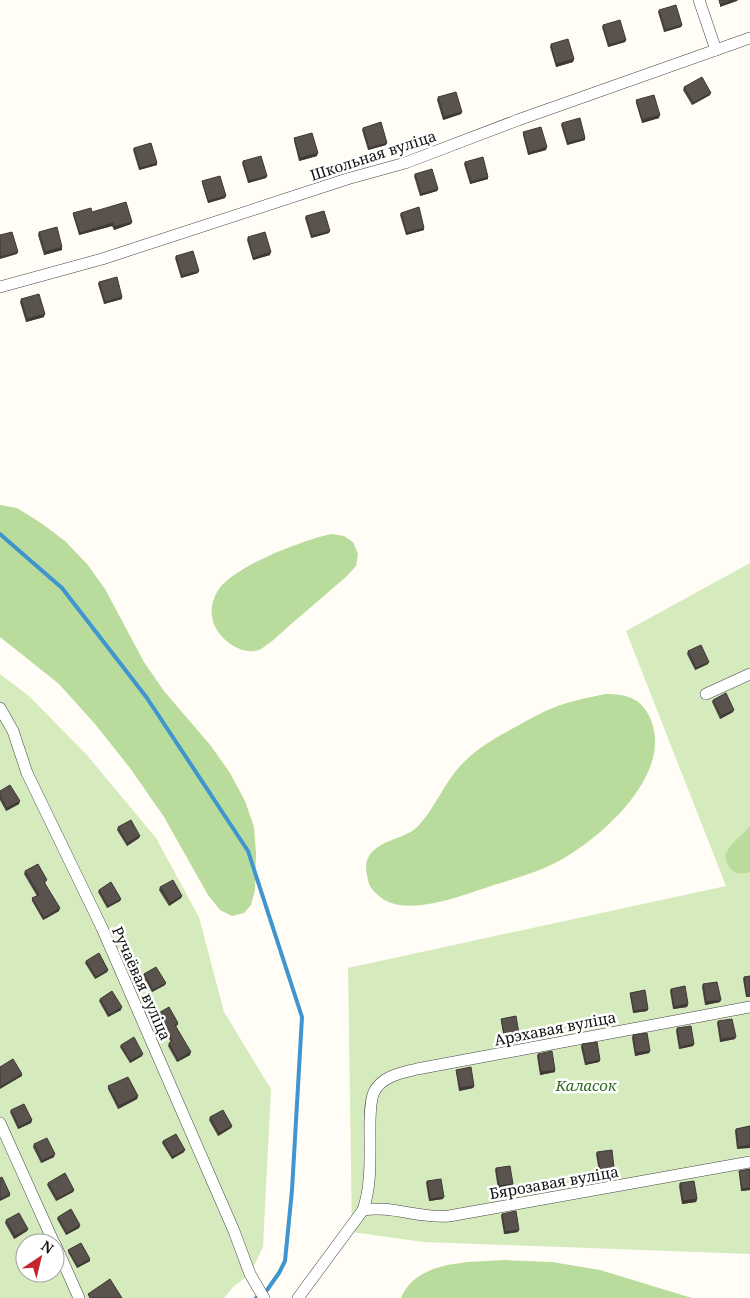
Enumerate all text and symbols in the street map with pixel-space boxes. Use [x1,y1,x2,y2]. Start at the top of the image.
street label: Школьная вуліца [307,125,439,185]
street label: Ручаёвая вуліца [108,923,176,1043]
street label: Арэхавая вуліца [492,1006,618,1050]
park label: Каласок [554,1075,617,1095]
street label: Бярозавая вуліца [488,1161,620,1203]
north arrow [15,1233,65,1283]
text: N [38,1236,58,1258]

